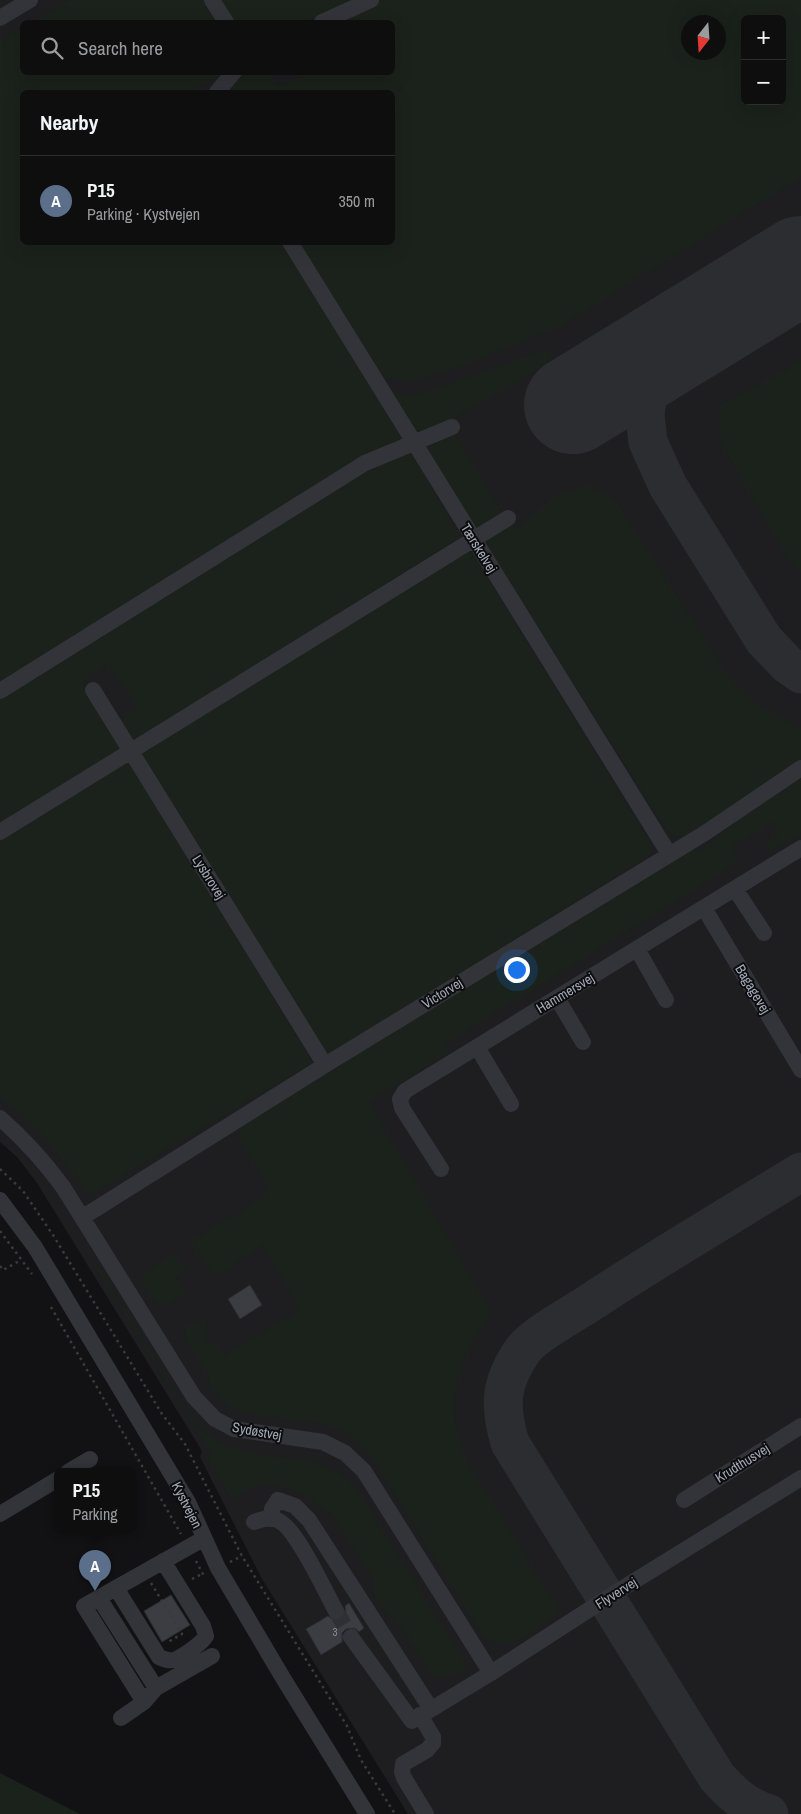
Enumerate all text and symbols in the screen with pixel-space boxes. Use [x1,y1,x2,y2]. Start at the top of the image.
north arrow [681,15,726,60]
map controls [741,15,786,105]
button: + [741,15,786,60]
search box [20,20,395,75]
icon: search [38,34,66,62]
text: Search here [78,35,163,61]
button: − [741,60,786,105]
text: Nearby [40,108,98,137]
text: P15 [87,177,115,203]
text: A [51,190,61,212]
text: 350 m [339,190,375,212]
text: Parking · Kystvejen [87,203,200,225]
street label: Tærskelvej [457,520,501,576]
street label: Lysbrovej [188,852,230,902]
your location [504,957,530,983]
street label: Bagagevej [731,961,775,1017]
street label: Hammersvej [533,969,597,1017]
street label: Victorvej [418,974,466,1012]
street label: Sydøstvej [231,1418,283,1444]
street label: Krudthusvej [712,1439,772,1487]
popup [54,1468,136,1533]
text: P15 [72,1477,100,1503]
street label: Kystvejen [168,1479,206,1531]
text: Parking [72,1503,118,1525]
pin: A [79,1550,111,1591]
street label: Flyvervej [592,1573,640,1613]
house number: 3 [332,1625,338,1639]

